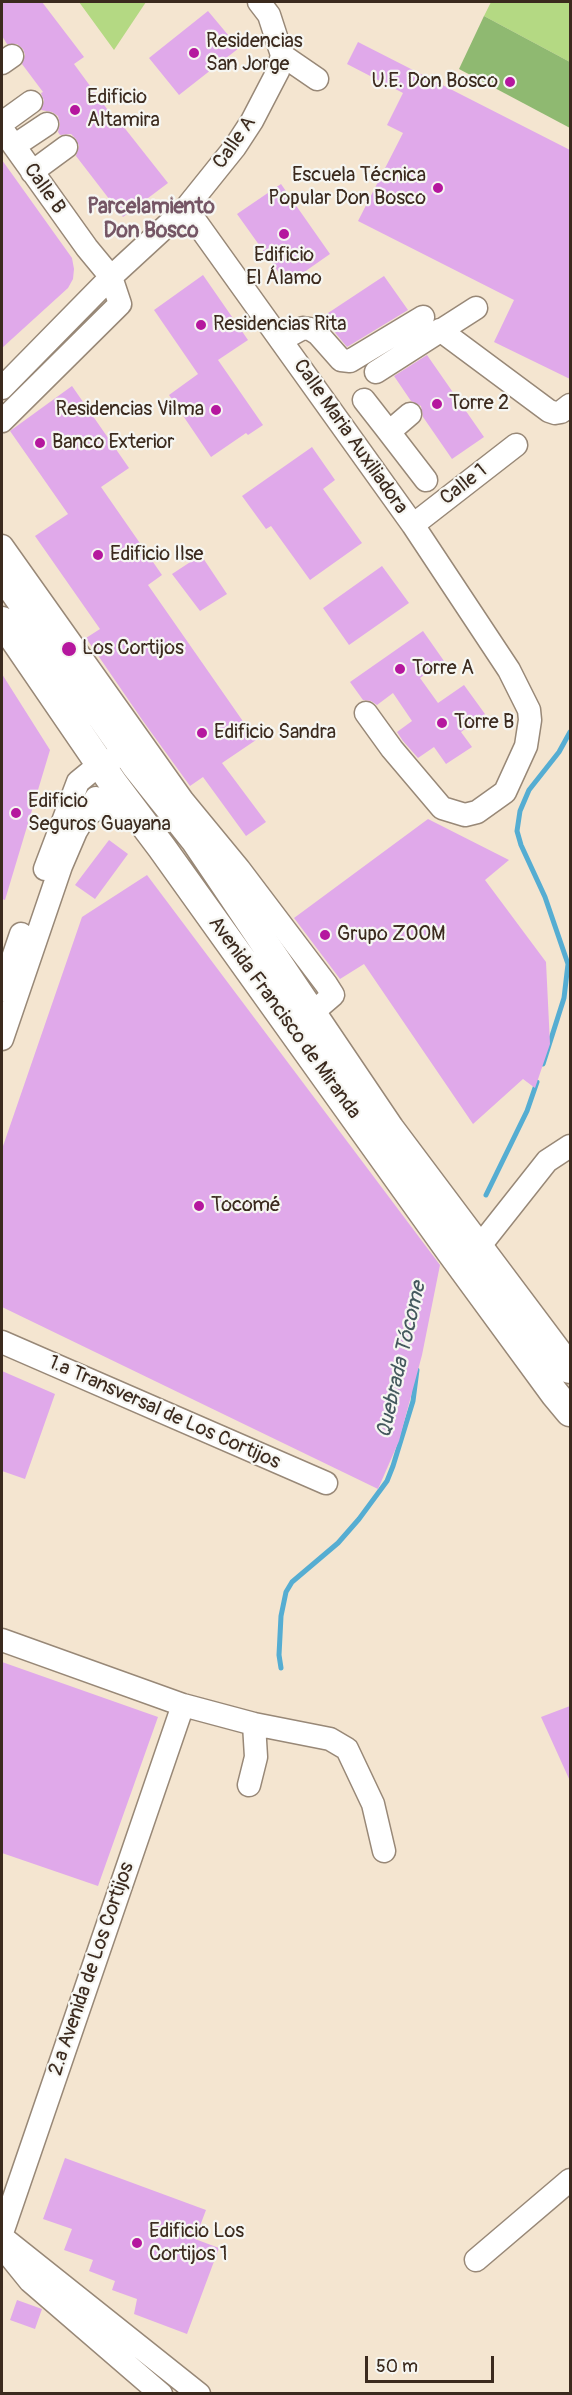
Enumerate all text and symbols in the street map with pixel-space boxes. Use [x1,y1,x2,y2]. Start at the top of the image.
place label: Residencias San Jorge [206,30,303,77]
marker: Residencias San Jorge [187,46,201,60]
place label: U.E. Don Bosco [372,70,498,94]
marker: U.E. Don Bosco [503,75,517,89]
place label: Edificio Altamira [87,86,160,133]
marker: Edificio Altamira [68,103,82,117]
street label: Calle A [208,112,262,174]
street label: Calle B [18,159,70,219]
place label: Escuela Técnica Popular Don Bosco [268,164,426,211]
marker: Escuela Técnica Popular Don Bosco [431,181,445,195]
district label: Parcelamiento Don Bosco [87,195,215,245]
marker: Edificio El Álamo [277,227,291,241]
place label: Edificio El Álamo [246,244,322,291]
place label: Residencias Rita [213,313,347,337]
marker: Residencias Rita [194,318,208,332]
street label: Calle Maria Auxiliadora [288,355,412,519]
place label: Torre 2 [449,392,509,416]
marker: Torre 2 [430,397,444,411]
place label: Residencias Vilma [56,398,204,422]
marker: Residencias Vilma [209,403,223,417]
place label: Banco Exterior [52,431,174,455]
marker: Banco Exterior [33,436,47,450]
street label: Calle 1 [436,459,492,511]
place label: Edificio Ilse [110,543,203,567]
marker: Edificio Ilse [91,548,105,562]
place label: Los Cortijos [82,637,184,661]
marker: Los Cortijos [60,640,78,658]
place label: Torre A [412,657,474,681]
marker: Torre A [393,662,407,676]
place label: Torre B [454,711,514,735]
marker: Torre B [435,716,449,730]
place label: Edificio Sandra [214,721,336,745]
marker: Edificio Sandra [195,726,209,740]
place label: Edificio Seguros Guayana [28,790,171,837]
marker: Edificio Seguros Guayana [9,806,23,820]
street label: Avenida Francisco de Miranda [203,912,365,1124]
place label: Grupo ZOOM [337,923,445,947]
marker: Grupo ZOOM [318,928,332,942]
place label: Tocomé [211,1194,281,1218]
marker: Tocomé [192,1199,206,1213]
water label: Quebrada Tócome [372,1280,432,1440]
street label: 1.ª Transversal de Los Cortijos [44,1351,284,1475]
street label: 2.ª Avenida de Los Cortijos [44,1859,140,2079]
place label: Edificio Los Cortijos 1 [149,2220,244,2267]
marker: Edificio Los Cortijos 1 [130,2236,144,2250]
scale bar [368,2344,497,2382]
text: 50 m [376,2355,418,2378]

